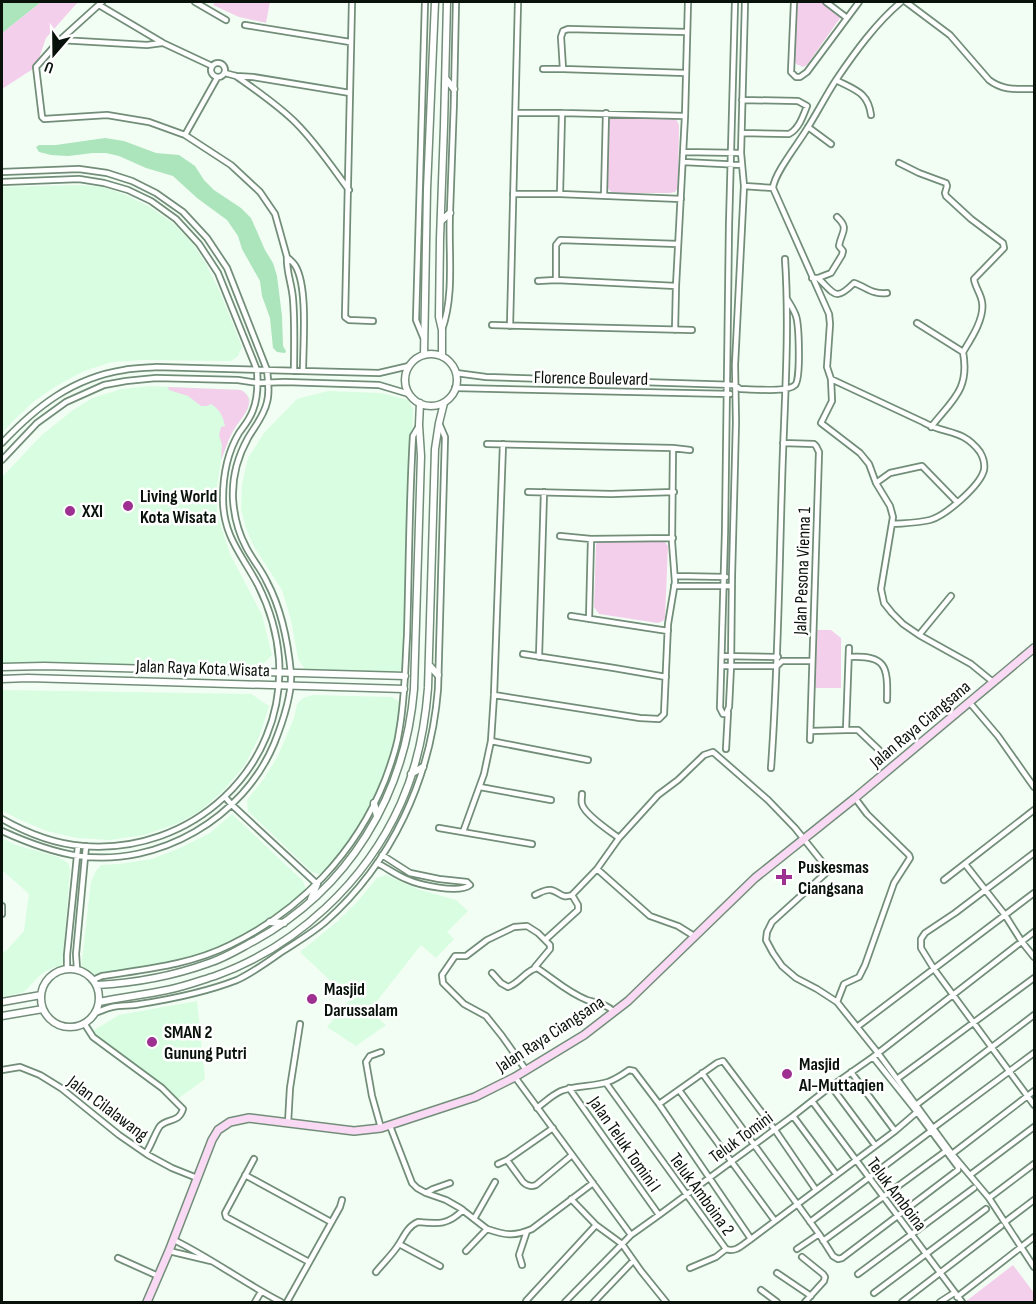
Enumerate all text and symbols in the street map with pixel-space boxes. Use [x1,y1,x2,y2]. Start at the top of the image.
north arrow [24,24,84,84]
text: U [42,56,57,77]
street label: Florence Boulevard [534,367,648,390]
place label: Living World Kota Wisata [140,486,218,528]
marker: Living World Kota Wisata [121,499,135,513]
place label: XXI [81,501,103,522]
marker: XXI [63,504,77,518]
street label: Jalan Pesona Vienna 1 [790,506,815,636]
street label: Jalan Raya Kota Wisata [135,656,270,681]
street label: Jalan Raya Ciangsana [865,676,975,773]
place label: Puskesmas Ciangsana [798,857,869,899]
marker: Puskesmas Ciangsana [775,868,793,886]
place label: Masjid Darussalam [324,979,398,1021]
marker: Masjid Darussalam [305,992,319,1006]
street label: Jalan Raya Ciangsana [491,992,608,1078]
place label: SMAN 2 Gunung Putri [164,1022,247,1064]
marker: SMAN 2 Gunung Putri [145,1035,159,1049]
place label: Masjid Al-Muttaqien [798,1054,884,1096]
marker: Masjid Al-Muttaqien [780,1067,794,1081]
street label: Jalan Cilalawang [62,1071,152,1146]
street label: Jalan Teluk Tomini I [583,1092,665,1196]
street label: Teluk Tomini [705,1107,777,1168]
street label: Teluk Amboina 2 [665,1149,739,1240]
street label: Teluk Amboina [862,1153,931,1235]

